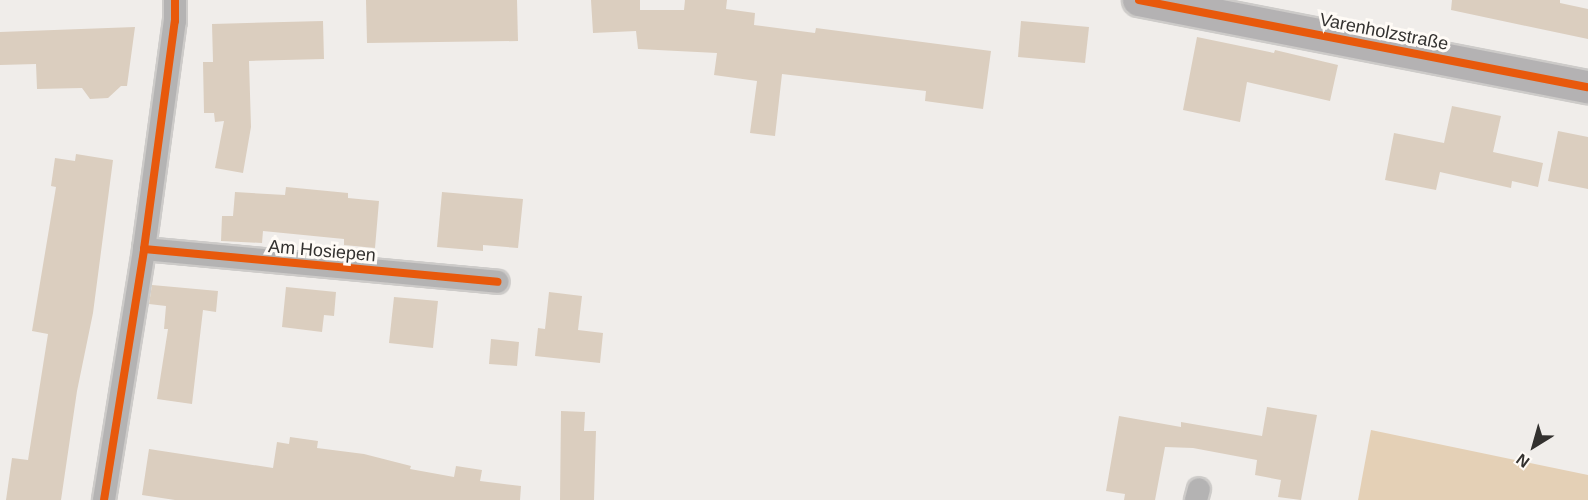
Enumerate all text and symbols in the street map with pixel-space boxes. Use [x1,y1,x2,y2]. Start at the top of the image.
street label: Varenholzstraße [1318,9,1450,55]
street label: Am Hosiepen [267,236,377,266]
north arrow [1504,416,1564,476]
text: N [1513,451,1533,471]

